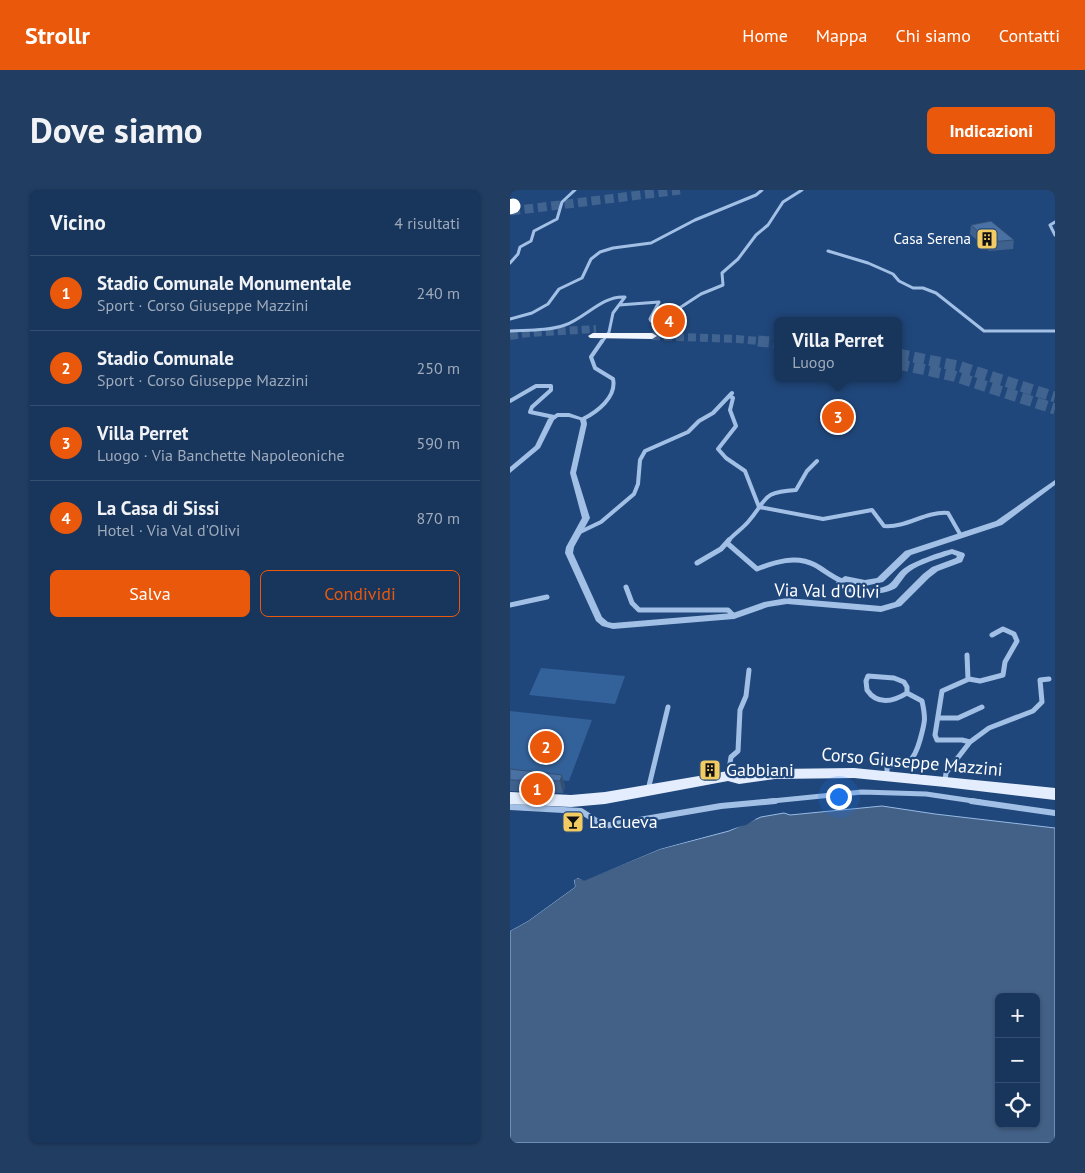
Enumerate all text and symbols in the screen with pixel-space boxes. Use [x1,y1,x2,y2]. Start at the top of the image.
text: Strollr [25,20,90,51]
text: Home [742,24,788,47]
text: Mappa [816,24,867,47]
text: Chi siamo [895,24,971,47]
text: Contatti [999,24,1060,47]
text: Dove siamo [30,107,203,153]
button: Indicazioni [927,107,1055,154]
text: Vicino [50,209,106,236]
text: 4 risultati [394,213,460,233]
building icon: Casa Serena [975,227,999,251]
place label: Casa Serena [894,229,971,248]
text: Stadio Comunale Monumentale [97,271,351,295]
text: 1 [61,283,71,303]
text: 240 m [417,283,460,303]
text: Sport · Corso Giuseppe Mazzini [97,295,309,315]
pin: 4 [653,302,685,340]
popup [774,317,902,382]
text: Villa Perret [792,328,884,352]
text: Stadio Comunale [97,346,234,370]
text: Luogo [792,352,835,372]
text: 2 [61,358,71,378]
text: 250 m [417,358,460,378]
text: Sport · Corso Giuseppe Mazzini [97,370,309,390]
pin: 3 [822,398,854,436]
text: Villa Perret [97,421,188,445]
text: 3 [61,433,71,453]
text: 590 m [417,433,460,453]
text: Luogo · Via Banchette Napoleoniche [97,445,345,465]
text: La Casa di Sissi [97,496,219,520]
text: 4 [61,508,71,528]
text: 870 m [417,508,460,528]
text: Hotel · Via Val d'Olivi [97,520,240,540]
button: Salva [50,570,250,617]
button: Condividi [260,570,460,617]
street label: Via Val d'Olivi [773,578,880,603]
pin: 2 [530,728,562,766]
street label: Corso Giuseppe Mazzini [820,742,1004,781]
building icon: Gabbiani [698,758,722,782]
place label: Gabbiani [726,758,794,781]
pin: 1 [521,770,553,808]
your location [826,784,852,810]
bar icon: La Cueva [561,810,585,834]
place label: La Cueva [589,810,658,833]
map controls [995,993,1040,1128]
button: + [995,993,1040,1038]
button: − [995,1038,1040,1083]
button: locate [995,1083,1040,1128]

